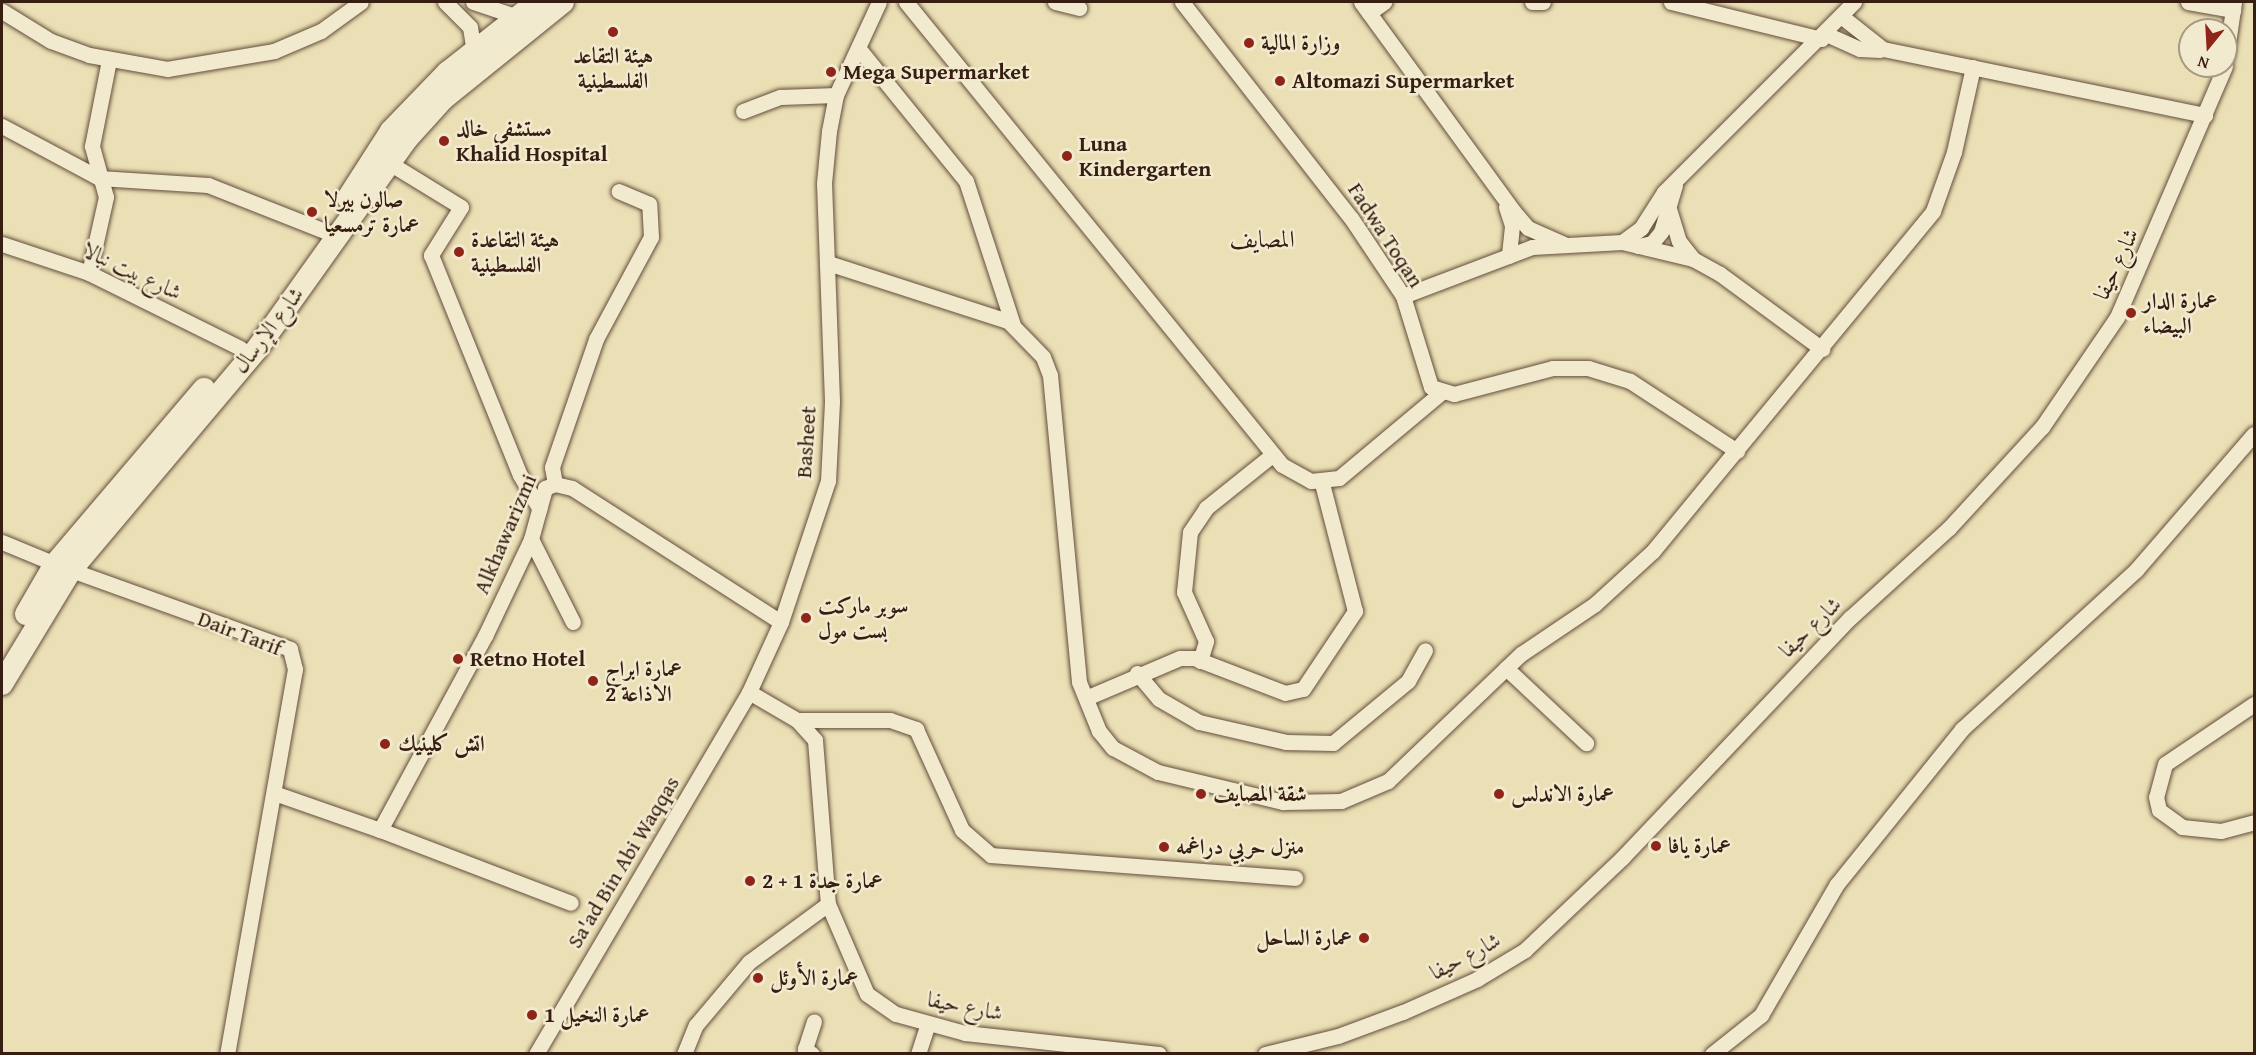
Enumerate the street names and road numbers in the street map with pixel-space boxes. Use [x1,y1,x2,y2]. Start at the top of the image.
street label: Fadwa Toqan [1342,178,1430,292]
street label: شارع حيفا [2088,224,2144,304]
street label: شارع بيت نبالا [78,236,186,306]
street label: شارع الإرسال [227,282,309,378]
street label: Basheet [790,405,822,479]
street label: Alkhawarizmi [468,470,542,598]
street label: شارع حيفا [1773,591,1847,663]
street label: Dair Tarif [194,605,286,661]
street label: Sa'ad Bin Abi Waqqas [561,771,685,953]
street label: شارع حيفا [1425,926,1505,986]
street label: شارع حيفا [925,986,1005,1026]

